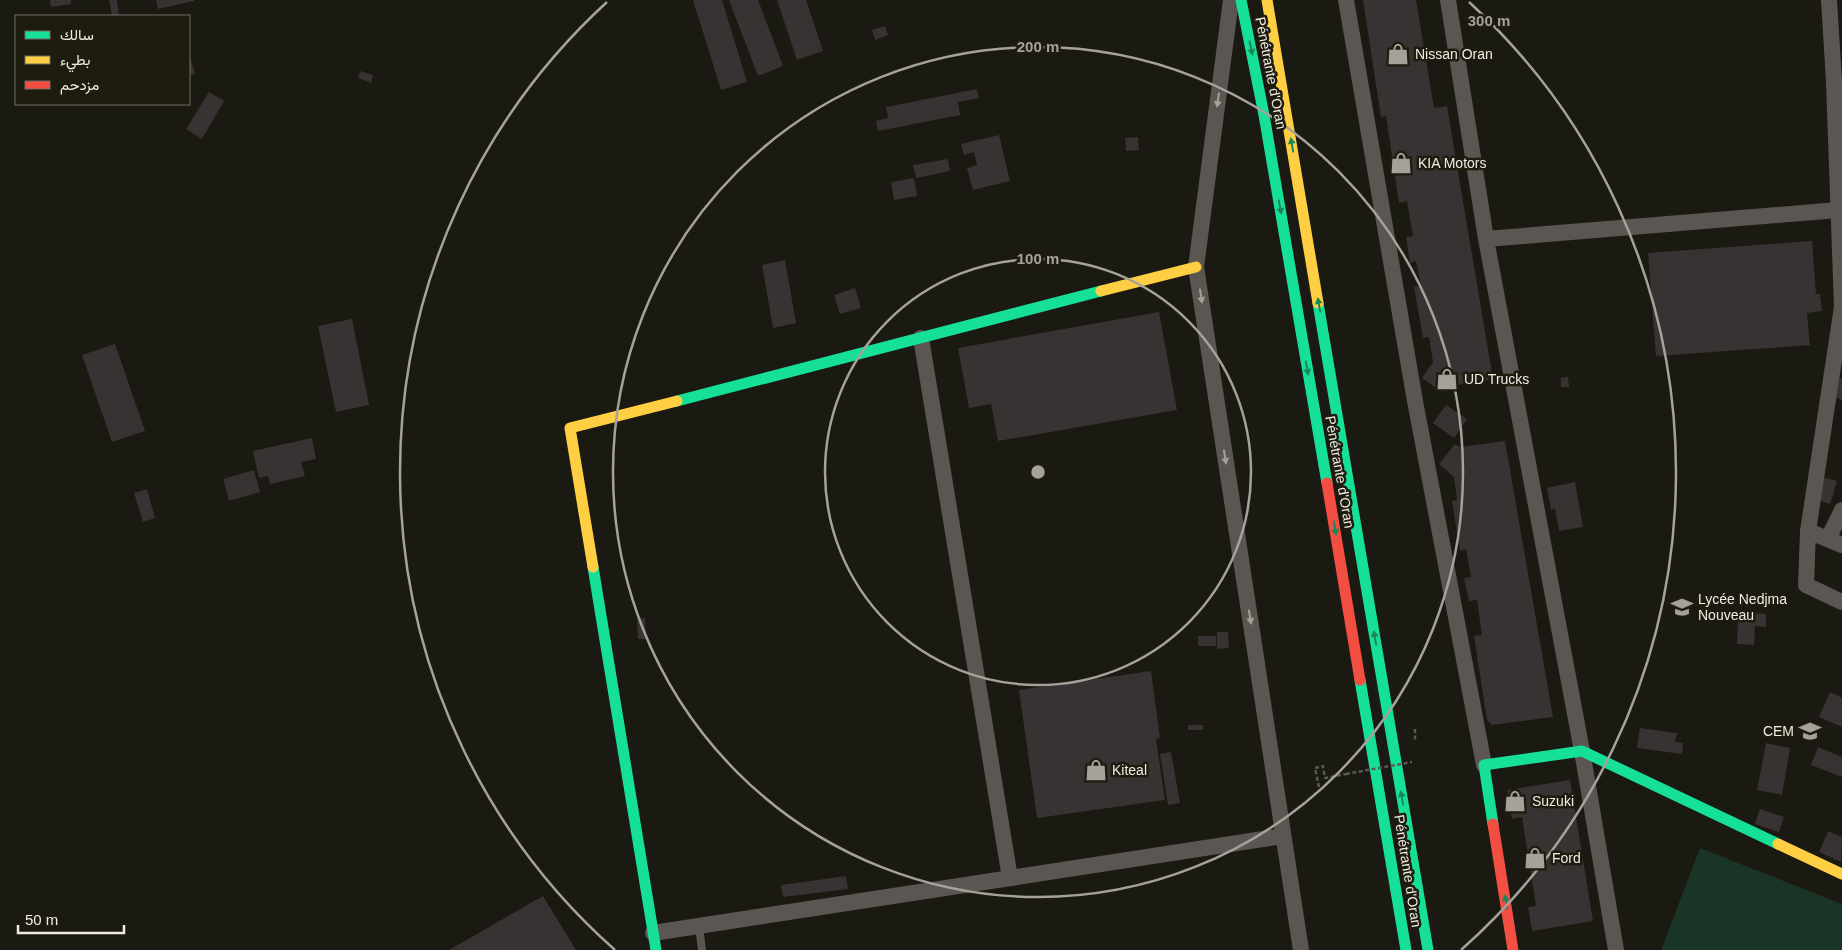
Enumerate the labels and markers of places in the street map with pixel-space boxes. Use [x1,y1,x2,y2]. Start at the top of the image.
shop icon: Nissan Oran [1385,41,1411,67]
place label: Nissan Oran [1415,46,1493,62]
shop icon: KIA Motors [1388,150,1414,176]
place label: KIA Motors [1418,155,1486,171]
shop icon: UD Trucks [1434,366,1460,392]
place label: UD Trucks [1464,371,1529,387]
centre of rings [1029,463,1047,481]
place label: Lycée Nedjma Nouveau [1698,591,1787,623]
school or university icon: Lycée Nedjma Nouveau [1669,594,1695,620]
school or university icon: CEM [1797,718,1823,744]
place label: CEM [1763,723,1794,739]
shop icon: Kiteal [1083,757,1109,783]
place label: Kiteal [1112,762,1147,778]
shop icon: Suzuki [1502,788,1528,814]
place label: Suzuki [1532,793,1574,809]
shop icon: Ford [1522,845,1548,871]
place label: Ford [1552,850,1581,866]

